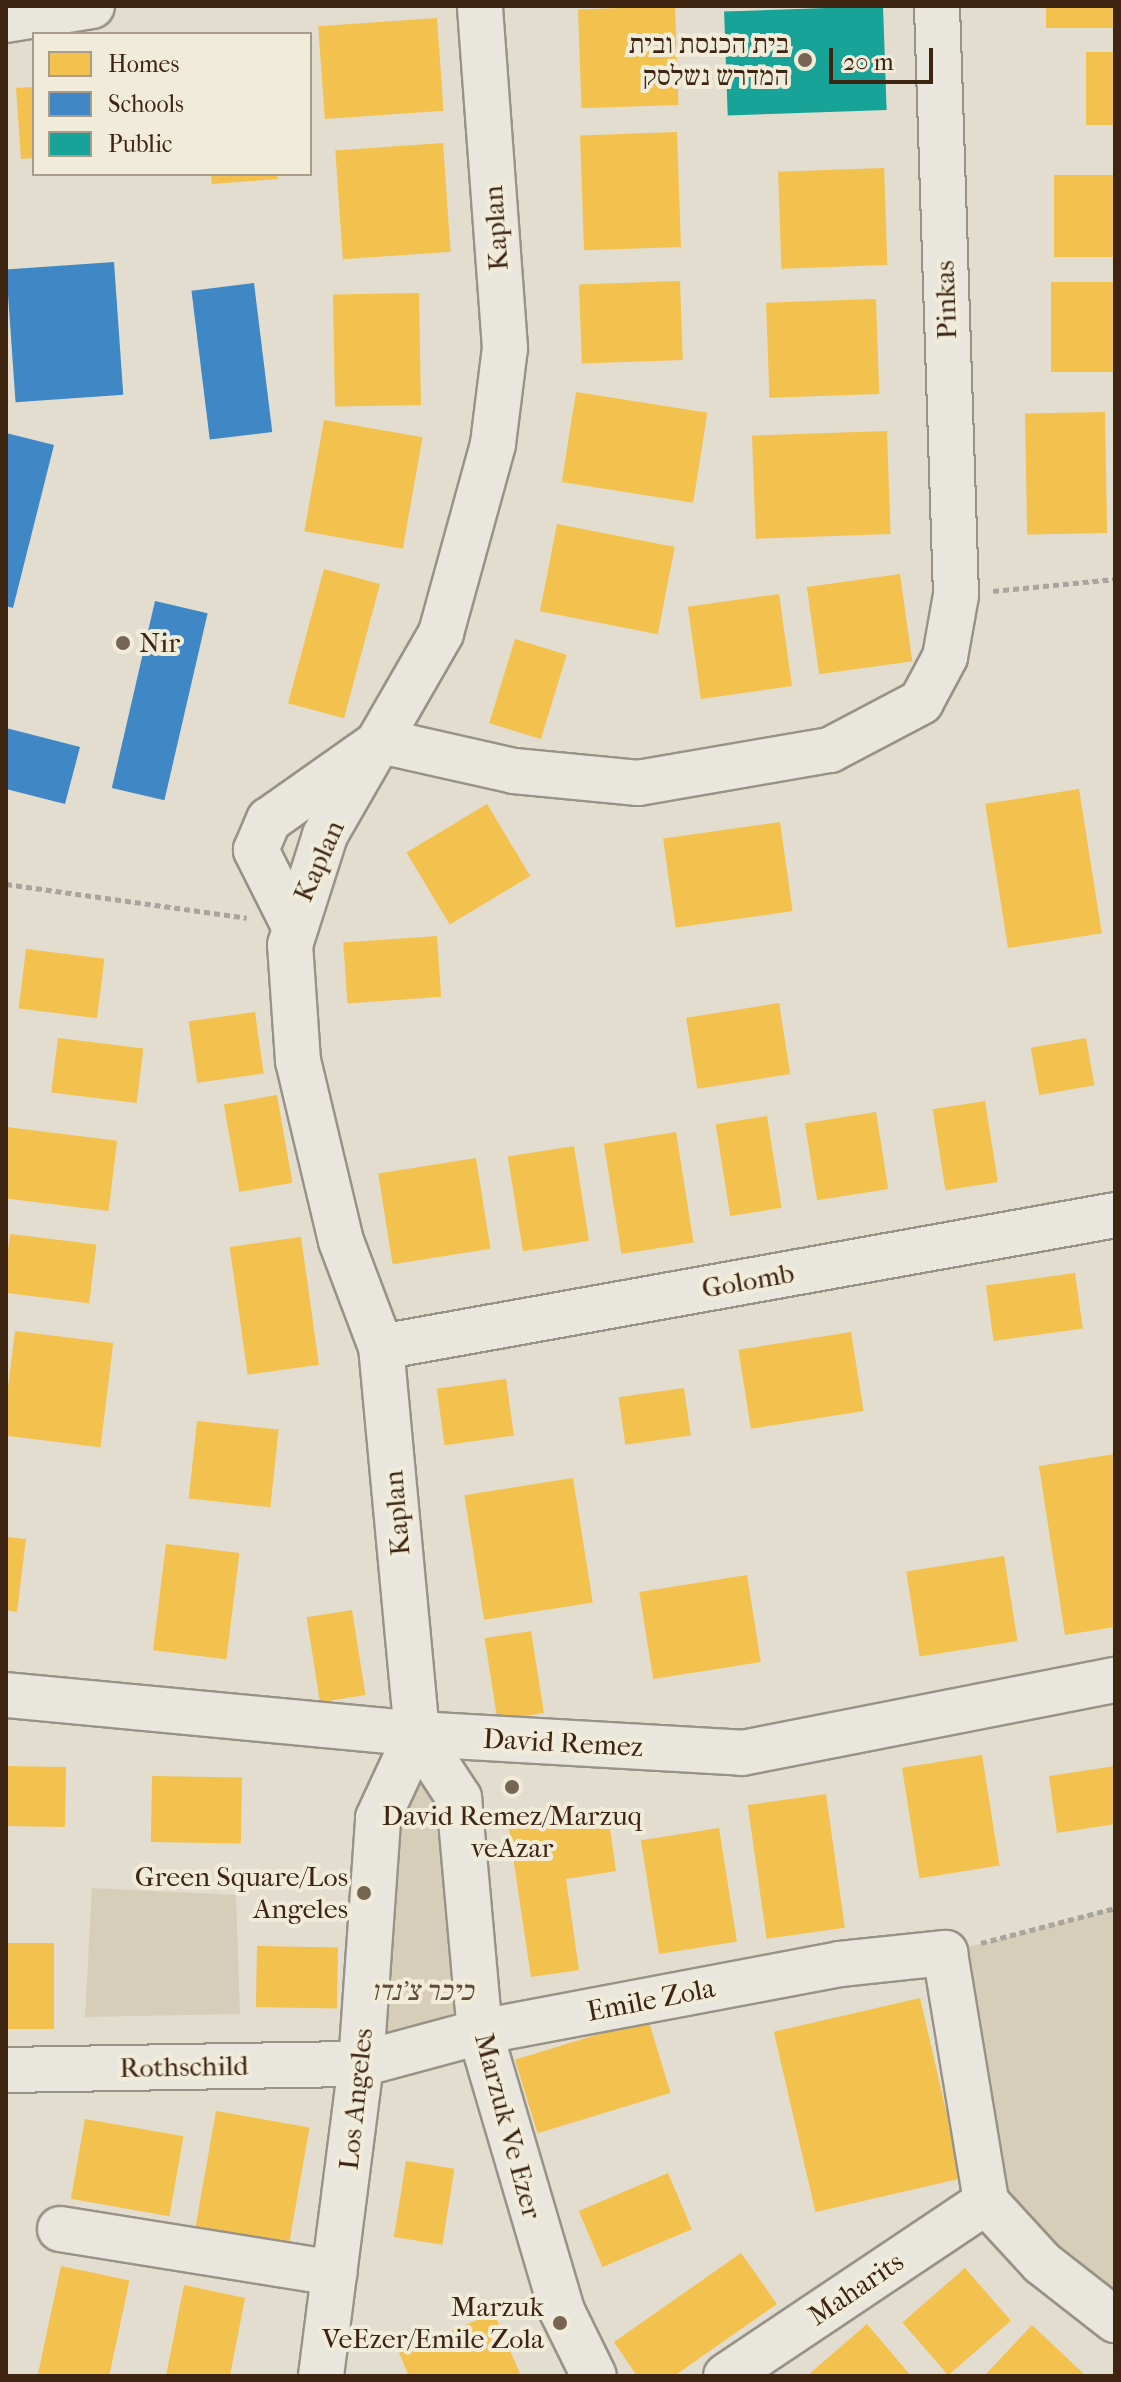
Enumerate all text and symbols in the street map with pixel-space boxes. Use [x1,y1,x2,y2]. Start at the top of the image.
place label: בית הכנסת ובית המדרש נשלסק [629,27,789,93]
legend [32,32,312,176]
scale bar [833,32,937,82]
text: 20 m [843,48,894,76]
text: Homes [108,50,179,78]
marker: בית הכנסת ובית המדרש נשלסק [796,51,814,69]
text: Schools [108,90,184,118]
text: Public [108,130,172,158]
street label: Kaplan [476,184,516,272]
street label: Pinkas [928,260,964,340]
place label: Nir [139,626,180,660]
marker: Nir [114,634,132,652]
street label: Kaplan [286,815,352,907]
street label: Golomb [699,1256,797,1306]
street label: Kaplan [377,1469,417,1557]
street label: David Remez [482,1722,644,1764]
marker: David Remez/Marzuq veAzar [503,1778,521,1796]
place label: David Remez/Marzuq veAzar [382,1799,642,1865]
place label: Green Square/Los Angeles [135,1860,348,1926]
marker: Green Square/Los Angeles [355,1884,373,1902]
street label: Emile Zola [584,1971,718,2029]
park label: כיכר צ'נדו [371,1974,473,2008]
street label: Los Angeles [332,2026,380,2172]
street label: Marzuk Ve Ezer [467,2029,549,2223]
street label: Rothschild [119,2049,249,2085]
street label: Maharits [802,2245,910,2333]
place label: Marzuk VeEzer/Emile Zola [322,2290,544,2356]
marker: Marzuk VeEzer/Emile Zola [551,2314,569,2332]

